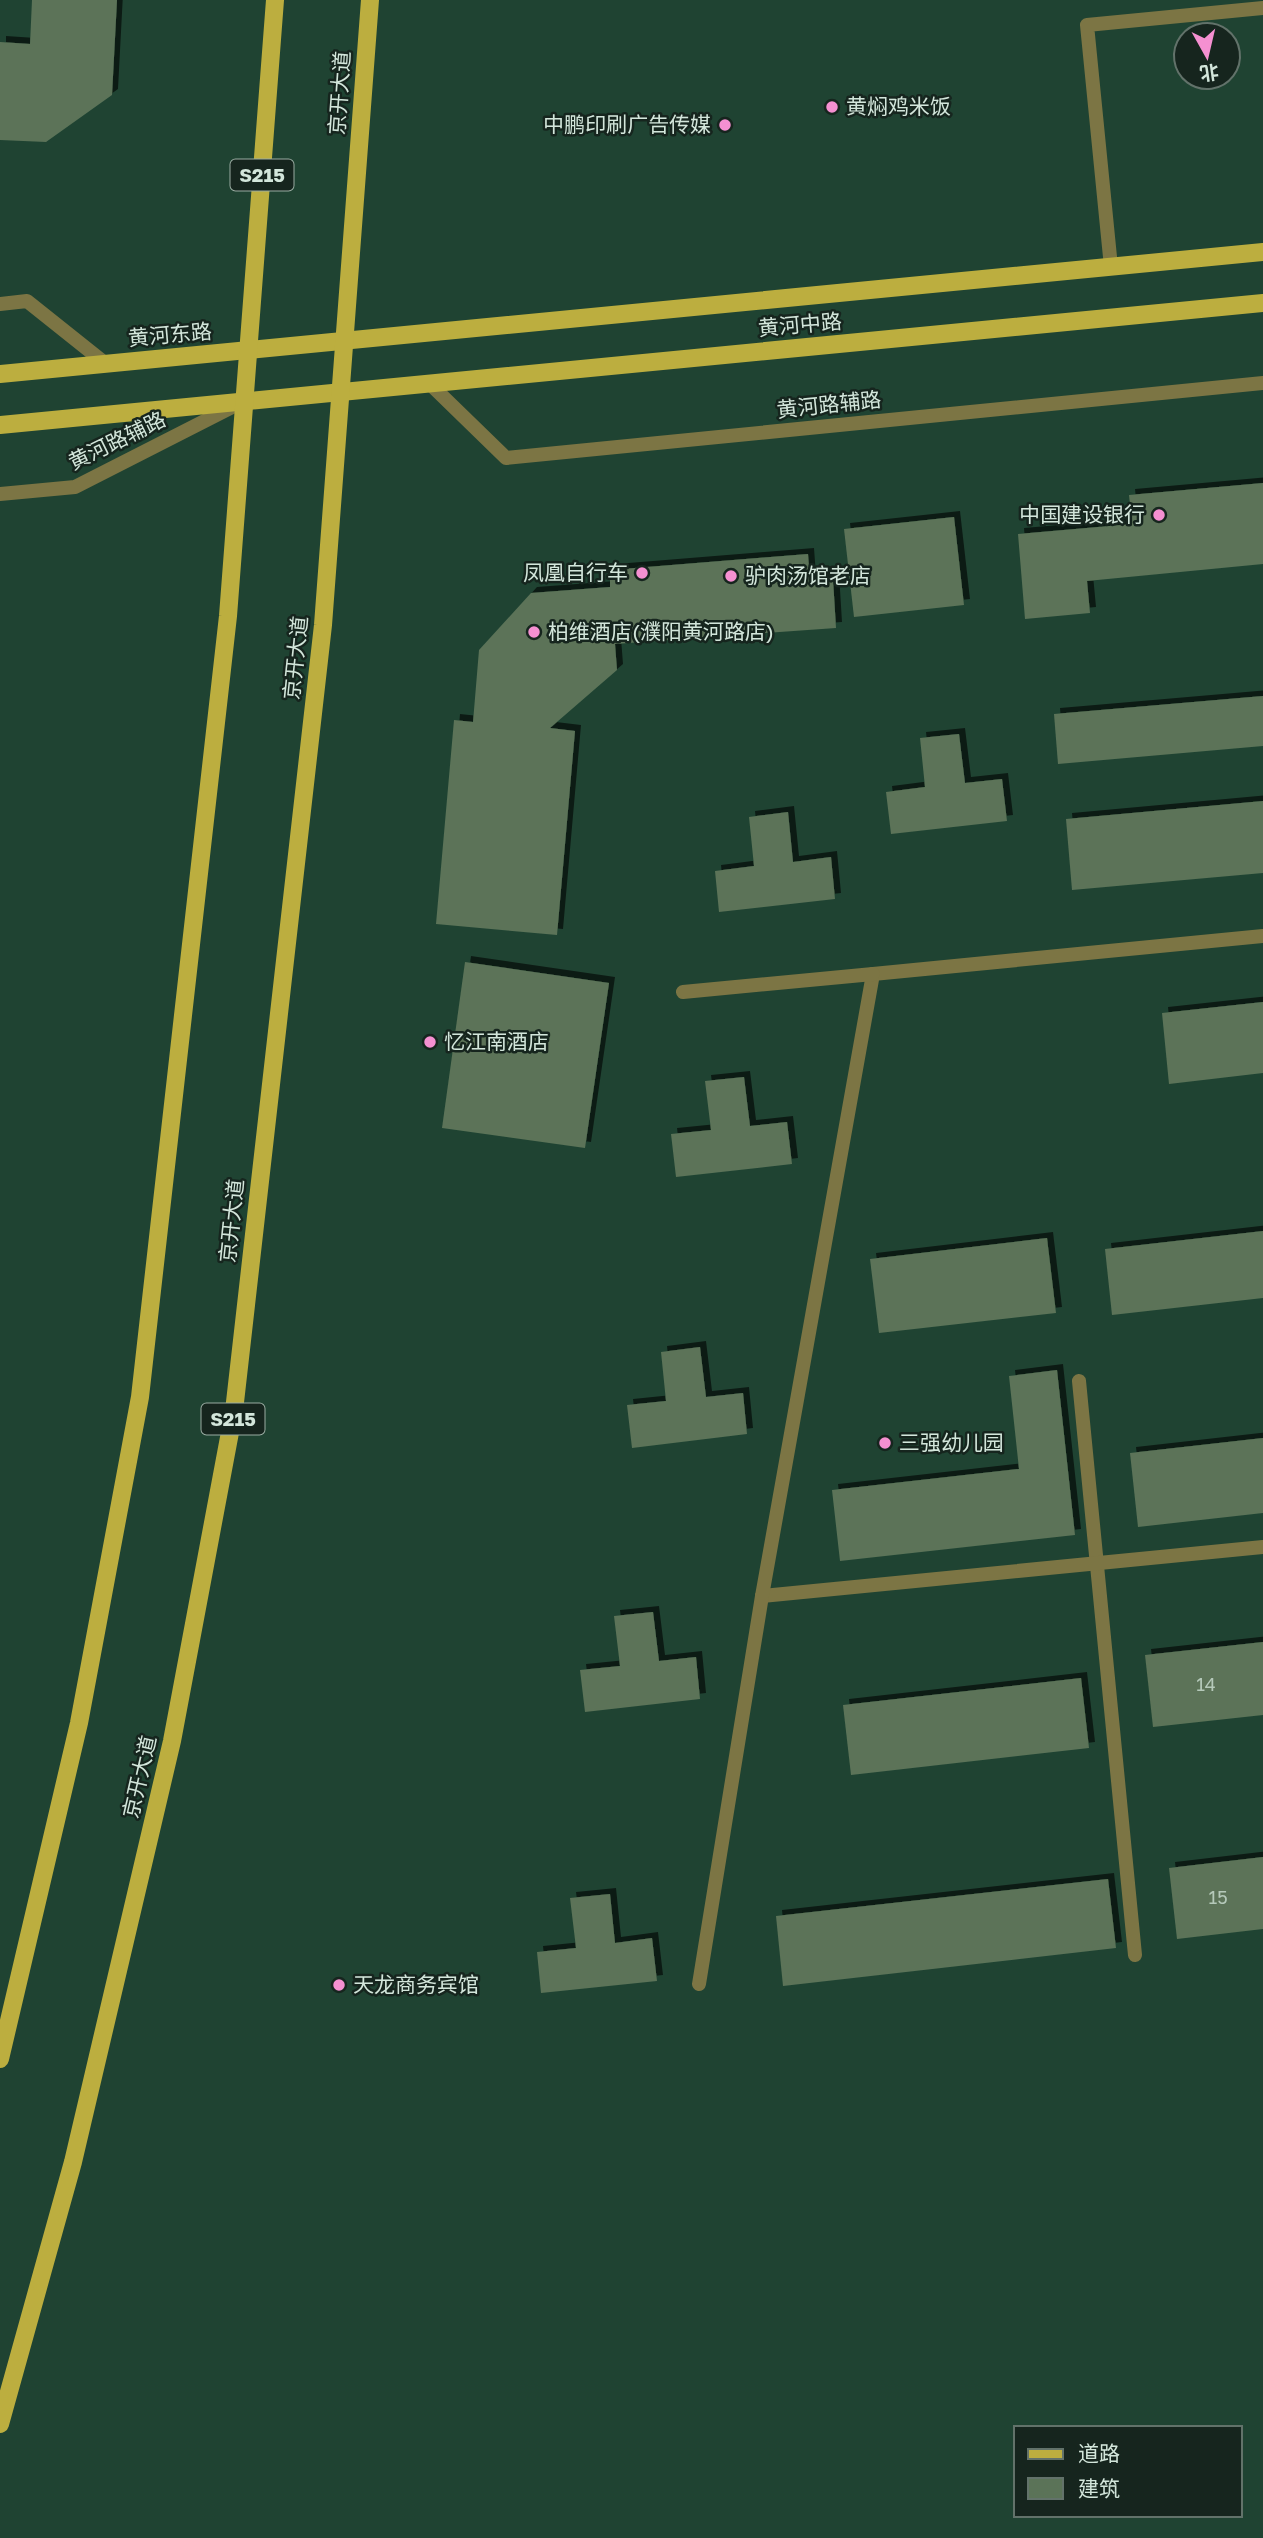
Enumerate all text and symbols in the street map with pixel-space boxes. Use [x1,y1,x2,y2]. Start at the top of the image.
north arrow [1172,21,1242,91]
street label: 京开大道 [323,50,355,136]
text: 北 [1198,61,1220,86]
place label: 黄焖鸡米饭 [846,93,951,119]
marker: 黄焖鸡米饭 [824,99,840,115]
place label: 中鹏印刷广告传媒 [543,111,711,137]
marker: 中鹏印刷广告传媒 [717,117,733,133]
road number: S215 [230,160,294,190]
street label: 黄河中路 [757,307,843,341]
street label: 黄河东路 [127,317,213,351]
street label: 黄河路辅路 [775,386,882,422]
street label: 黄河路辅路 [64,405,169,475]
place label: 中国建设银行 [1019,501,1145,527]
marker: 中国建设银行 [1151,507,1167,523]
place label: 凤凰自行车 [523,559,628,585]
place label: 驴肉汤馆老店 [745,562,871,588]
marker: 凤凰自行车 [634,565,650,581]
marker: 驴肉汤馆老店 [723,568,739,584]
street label: 京开大道 [278,615,312,701]
place label: 柏维酒店(濮阳黄河路店) [548,618,774,644]
marker: 柏维酒店(濮阳黄河路店) [526,624,542,640]
place label: 忆江南酒店 [444,1028,549,1054]
marker: 忆江南酒店 [422,1034,438,1050]
street label: 京开大道 [214,1178,248,1264]
road number: S215 [202,1404,264,1434]
place label: 三强幼儿园 [899,1429,1004,1455]
marker: 三强幼儿园 [877,1435,893,1451]
house number: 14 [1196,1673,1216,1695]
street label: 京开大道 [117,1733,161,1821]
house number: 15 [1208,1886,1228,1908]
place label: 天龙商务宾馆 [353,1971,479,1997]
marker: 天龙商务宾馆 [331,1977,347,1993]
legend [1014,2426,1242,2517]
text: 道路 [1078,2440,1120,2466]
text: 建筑 [1078,2475,1120,2501]

